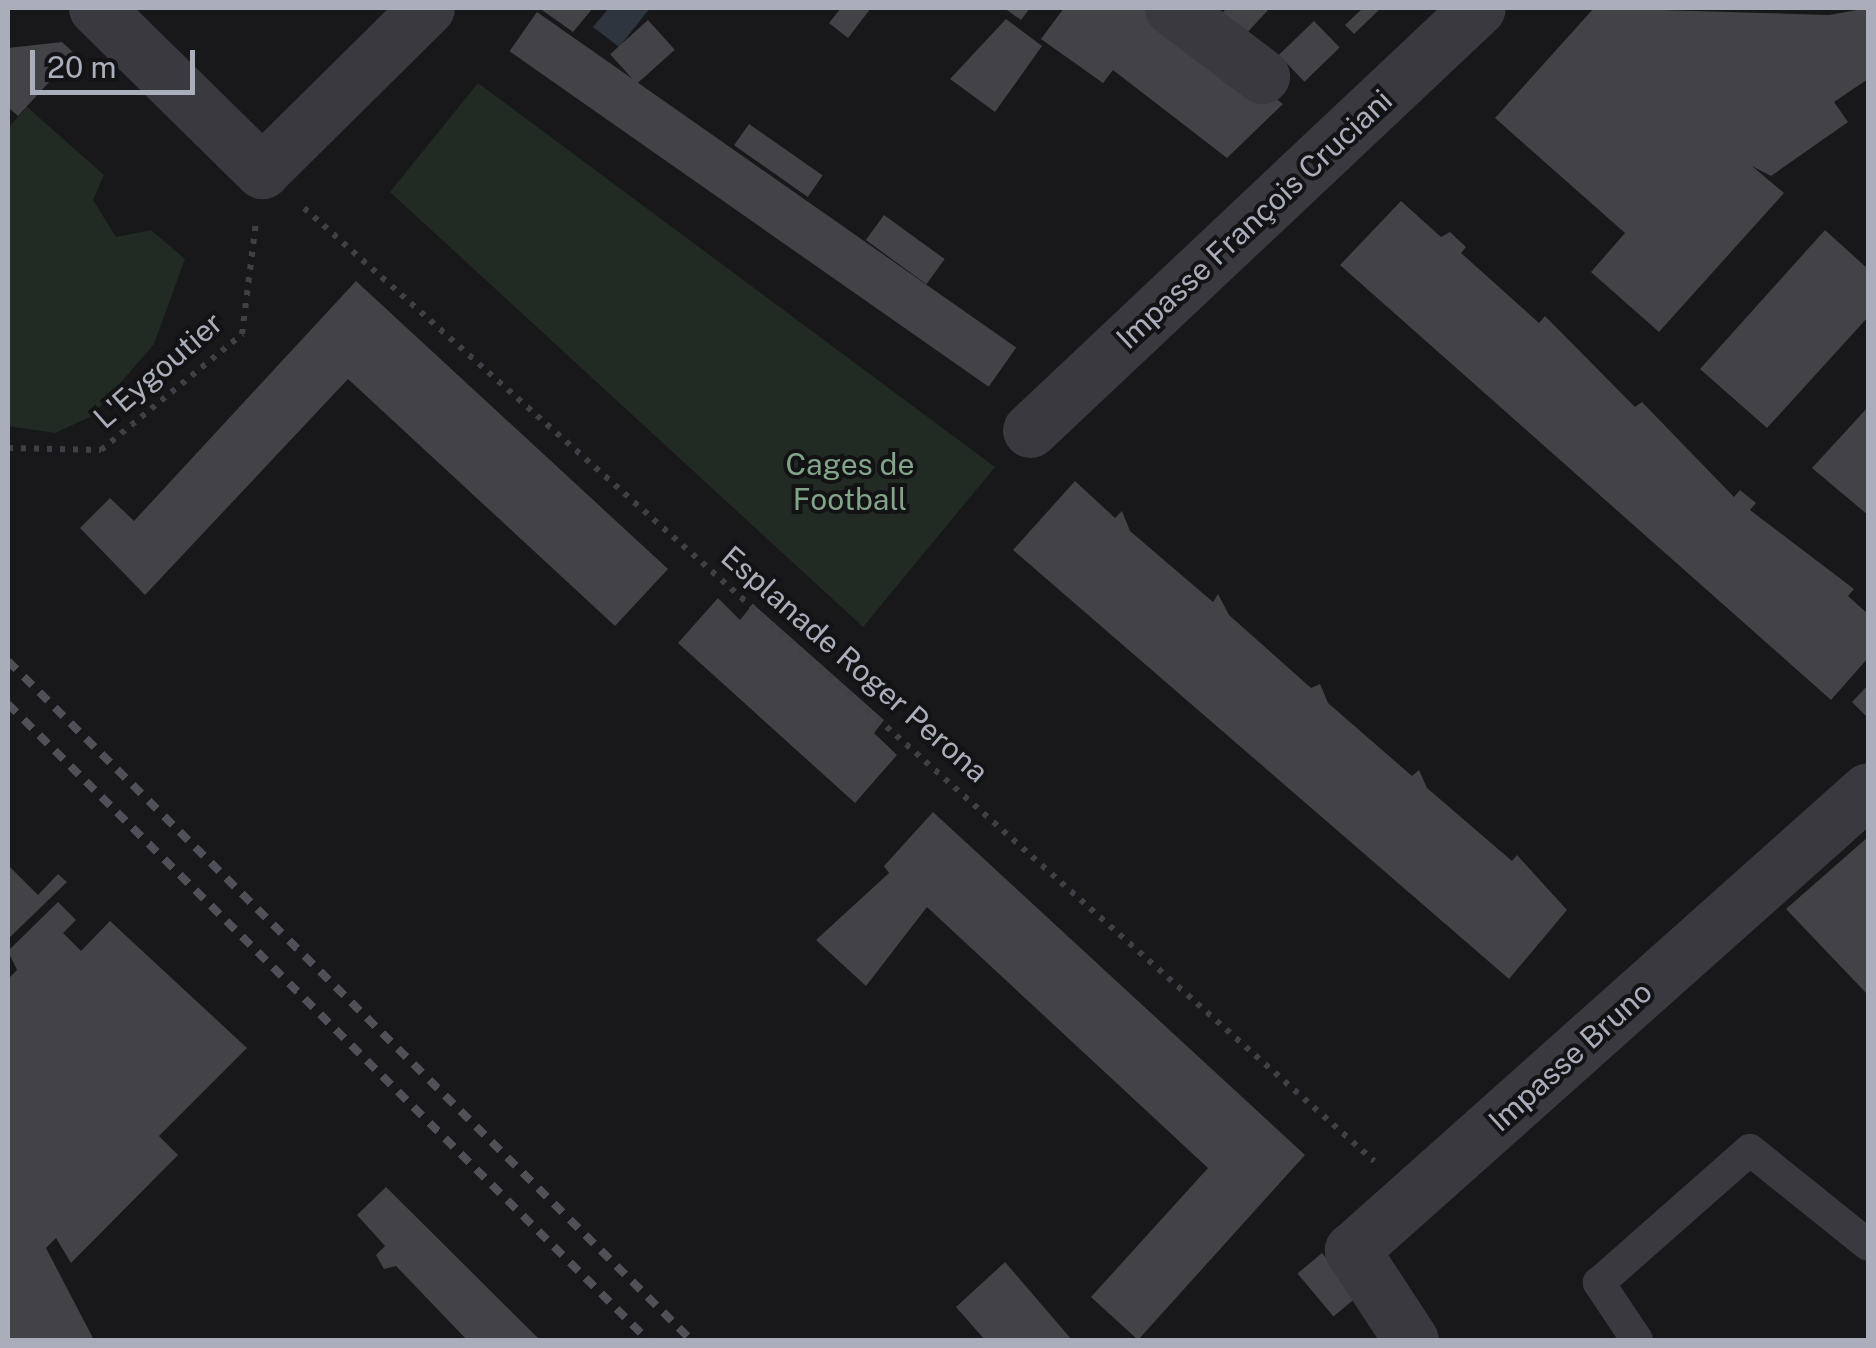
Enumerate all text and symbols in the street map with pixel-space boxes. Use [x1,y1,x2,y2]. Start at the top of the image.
scale bar [35,30,200,92]
text: 20 m [47,49,116,85]
street label: Impasse François Cruciani [1109,82,1399,356]
street label: L'Eygoutier [86,304,230,436]
park label: Cages de Football [785,446,915,516]
street label: Esplanade Roger Perona [714,538,996,790]
street label: Impasse Bruno [1481,973,1659,1139]

